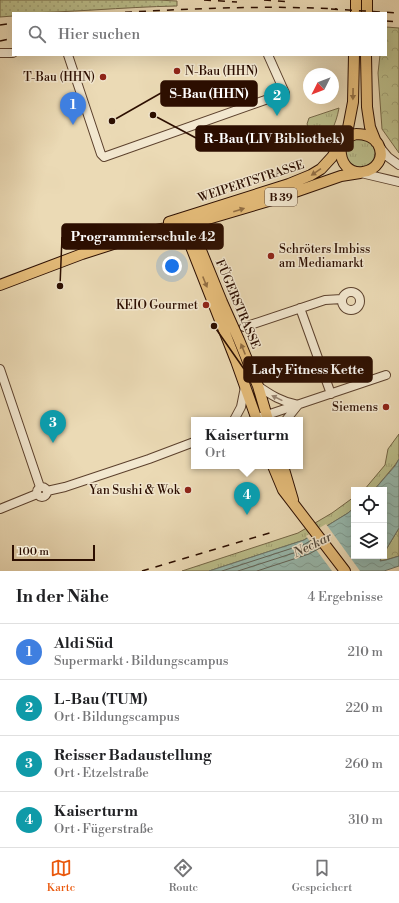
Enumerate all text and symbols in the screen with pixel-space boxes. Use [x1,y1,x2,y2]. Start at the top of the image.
search box [12,12,387,56]
icon: search [26,23,48,45]
text: Hier suchen [58,25,140,44]
place label: N-Bau (HHN) [185,64,258,79]
marker: N-Bau (HHN) [172,66,182,76]
north arrow [303,68,339,104]
place label: T-Bau (HHN) [23,70,95,85]
marker: T-Bau (HHN) [98,72,108,82]
callout: S-Bau (HHN) [161,81,257,106]
pin: 2 [264,83,290,116]
text: S-Bau (HHN) [169,86,249,102]
one-way arrow [350,88,356,101]
pin: 1 [60,92,86,125]
callout: R-Bau (LIV Bibliothek) [196,126,353,151]
text: R-Bau (LIV Bibliothek) [204,131,344,147]
street label: WEIPERTSTRASSE [195,157,306,206]
one-way arrow [311,168,322,175]
road number: B 39 [265,188,297,206]
one-way arrow [233,207,245,213]
callout: Programmierschule 42 [62,224,223,249]
text: Programmierschule 42 [71,229,215,245]
place label: Schröters Imbiss am Mediamarkt [279,242,370,271]
marker: Schröters Imbiss am Mediamarkt [266,251,276,261]
your location [162,256,182,276]
street label: FÜGERSTRASSE [212,256,265,351]
one-way arrow [202,277,208,289]
place label: KEIO Gourmet [116,298,199,313]
marker: KEIO Gourmet [201,300,211,310]
one-way arrow [240,343,246,355]
callout: Lady Fitness Kette [244,357,372,382]
text: Lady Fitness Kette [252,362,364,378]
one-way arrow [271,395,283,401]
place label: Siemens [332,400,378,415]
marker: Siemens [381,402,391,412]
pin: 3 [40,410,66,443]
popup [191,417,303,469]
text: Kaiserturm [205,426,289,445]
text: Ort [205,445,226,461]
pin: 4 [234,482,260,515]
place label: Yan Sushi & Wok [88,483,181,498]
marker: Yan Sushi & Wok [183,485,193,495]
map controls [351,487,387,559]
button: locate [351,487,387,523]
button: layers [351,523,387,559]
water label: Neckar [290,528,335,562]
scale bar [12,543,95,562]
text: 100 m [18,545,49,559]
text: In der Nähe [16,586,109,608]
text: 4 Ergebnisse [308,589,383,605]
text: Aldi Süd [54,634,114,653]
text: 1 [26,644,32,660]
text: 210 m [348,644,383,660]
text: Supermarkt · Bildungscampus [54,653,229,669]
text: L-Bau (TUM) [54,690,147,709]
text: 2 [25,700,33,716]
text: 220 m [345,700,383,716]
text: Ort · Bildungscampus [54,709,180,725]
text: Reisser Badaustellung [54,746,212,765]
text: 3 [25,756,33,772]
text: 260 m [345,756,383,772]
text: Ort · Etzelstraße [54,765,149,781]
text: Kaiserturm [54,802,138,821]
text: 4 [25,812,33,828]
text: 310 m [348,812,383,828]
text: Ort · Fügerstraße [54,821,153,837]
tab: Karte [47,857,75,895]
tab: Route [169,857,198,895]
tab: Gespeichert [292,857,352,895]

